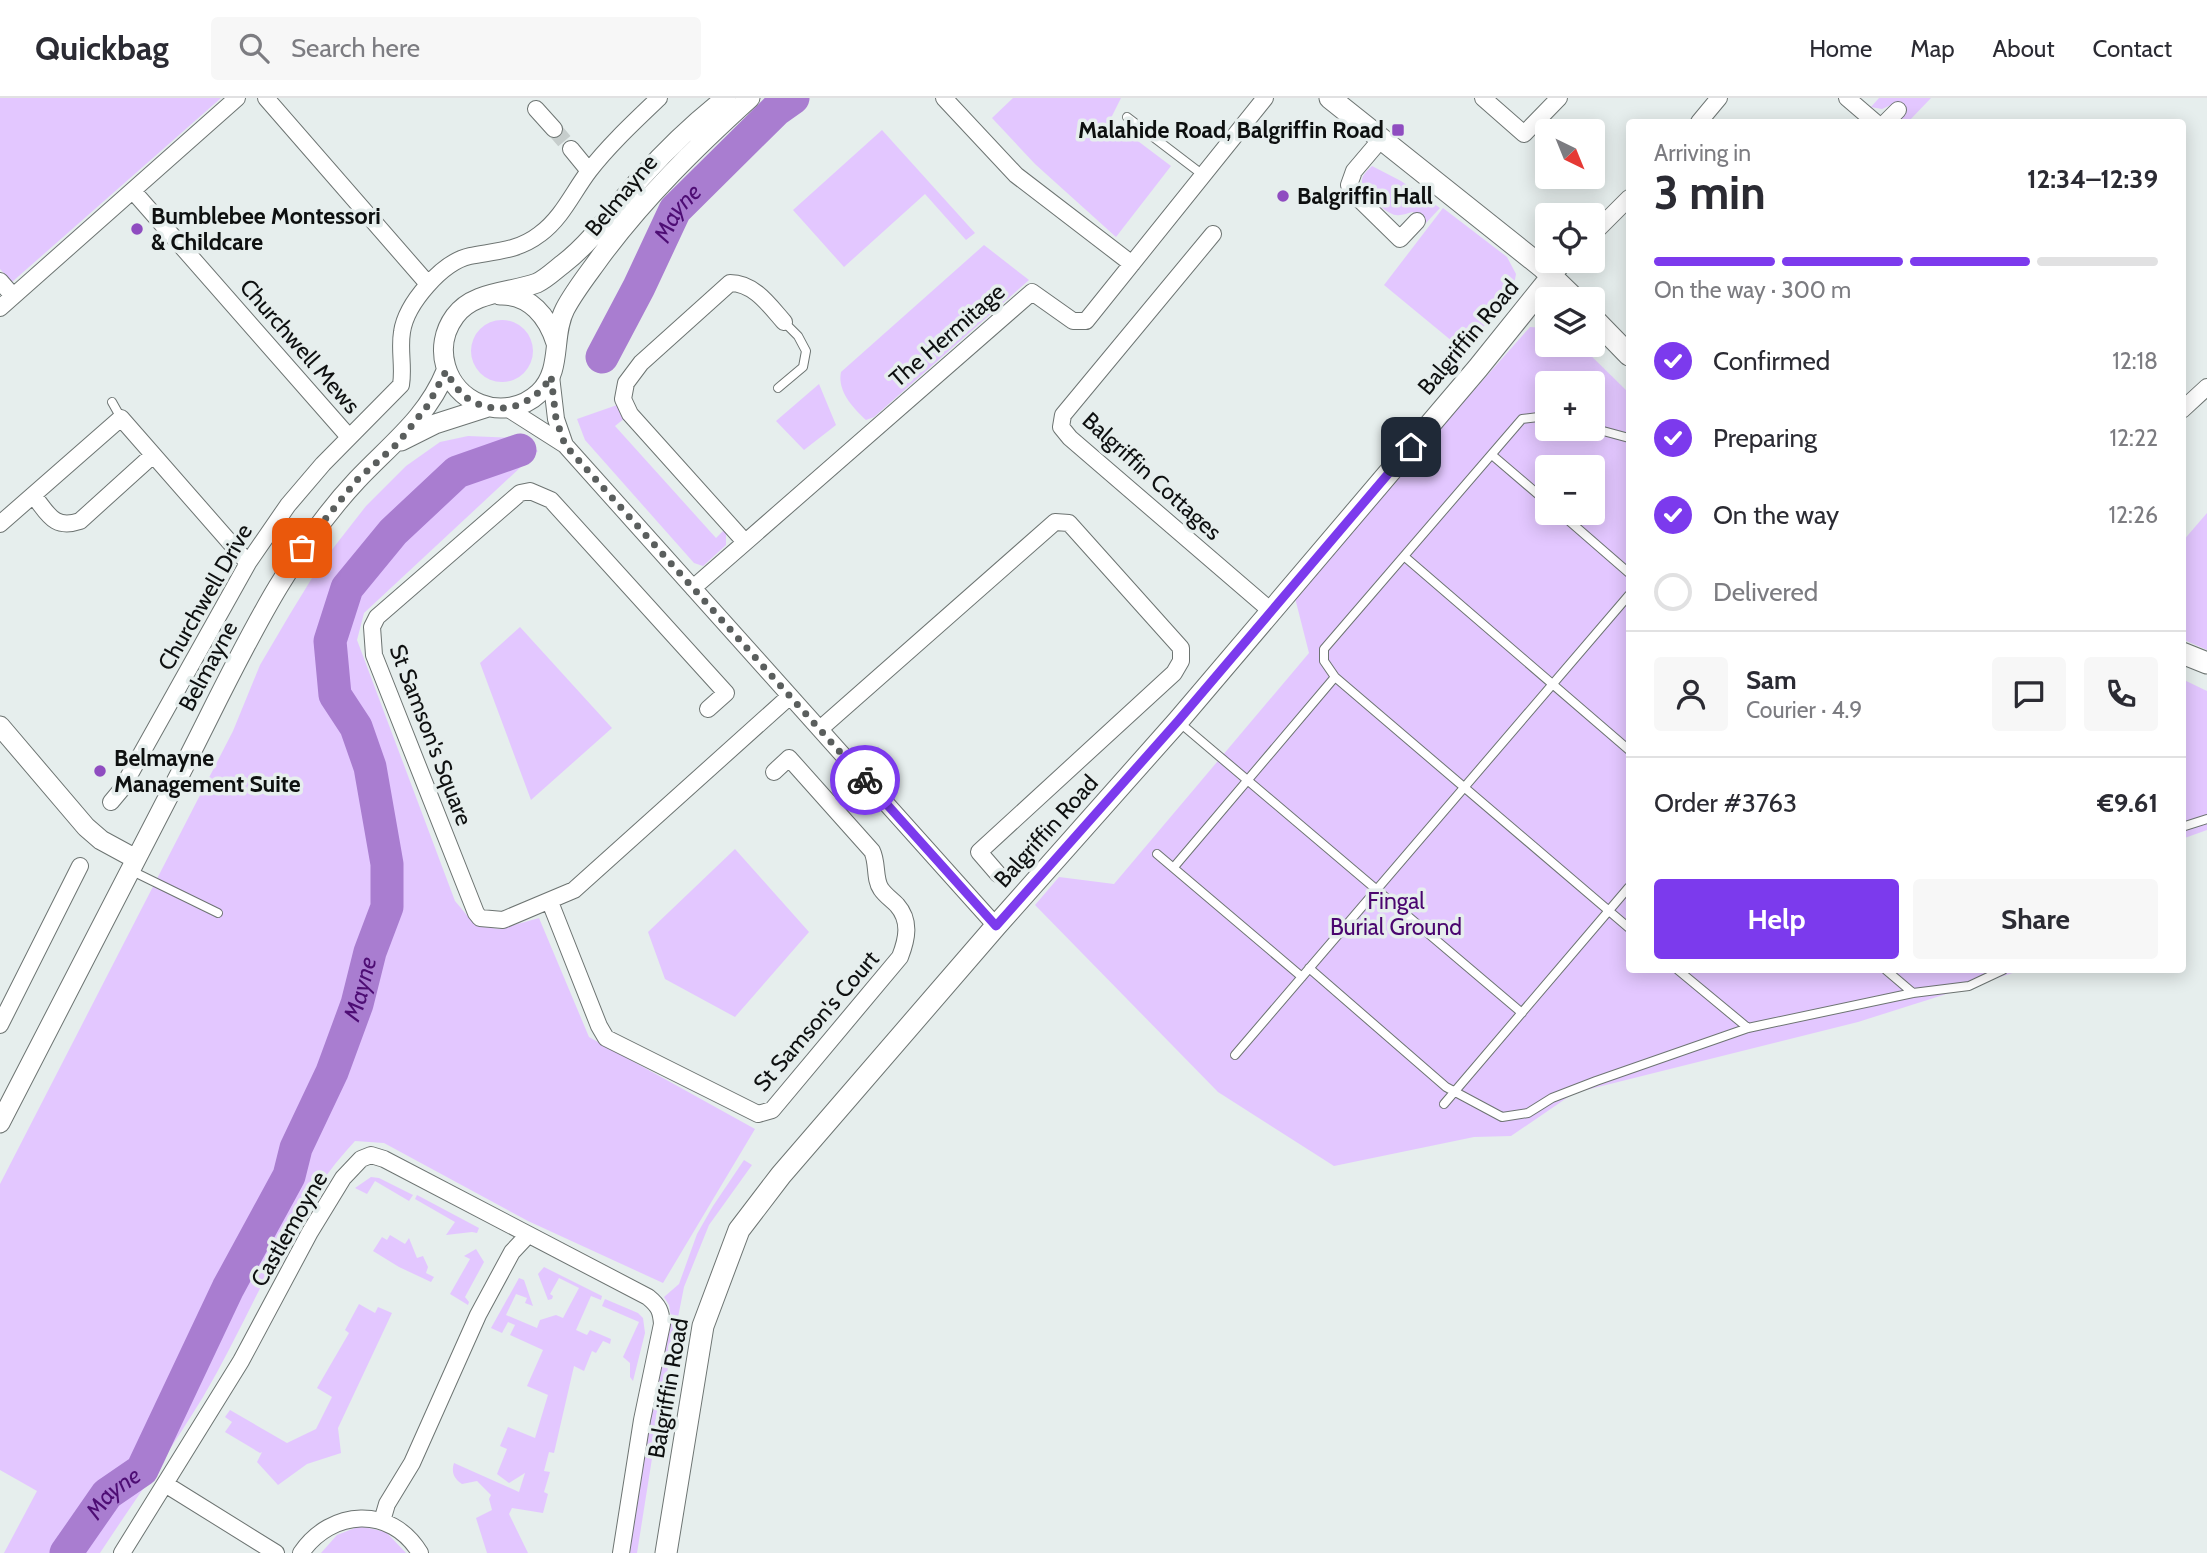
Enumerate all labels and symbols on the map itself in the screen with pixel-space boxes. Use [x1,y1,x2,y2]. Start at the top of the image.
place label: Malahide Road, Balgriffin Road [1078,116,1384,144]
north arrow [1535,119,1605,189]
marker: Malahide Road, Balgriffin Road [1390,122,1406,138]
street label: Belmayne [579,148,663,242]
water label: Mayne [647,177,707,247]
place label: Balgriffin Hall [1297,182,1433,210]
marker: Balgriffin Hall [1275,188,1291,204]
place label: Bumblebee Montessori & Childcare [151,202,381,256]
marker: Bumblebee Montessori & Childcare [129,221,145,237]
street label: Churchwell Mews [234,273,366,419]
street label: Balgriffin Road [1412,274,1524,400]
street label: The Hermitage [884,277,1011,393]
street label: Balgriffin Cottages [1077,406,1227,546]
pin [1381,417,1441,477]
pin [272,518,332,578]
street label: Churchwell Drive [152,519,258,675]
street label: Belmayne [173,616,243,716]
street label: St Samson's Square [384,640,479,830]
place label: Belmayne Management Suite [114,744,301,798]
courier [830,745,900,815]
marker: Belmayne Management Suite [92,763,108,779]
street label: Balgriffin Road [988,769,1104,893]
park label: Fingal Burial Ground [1330,887,1462,941]
street label: St Samson's Court [747,945,885,1097]
water label: Mayne [337,954,382,1026]
street label: Castlemoyne [245,1166,333,1292]
street label: Balgriffin Road [642,1316,694,1460]
water label: Mayne [78,1460,146,1525]

